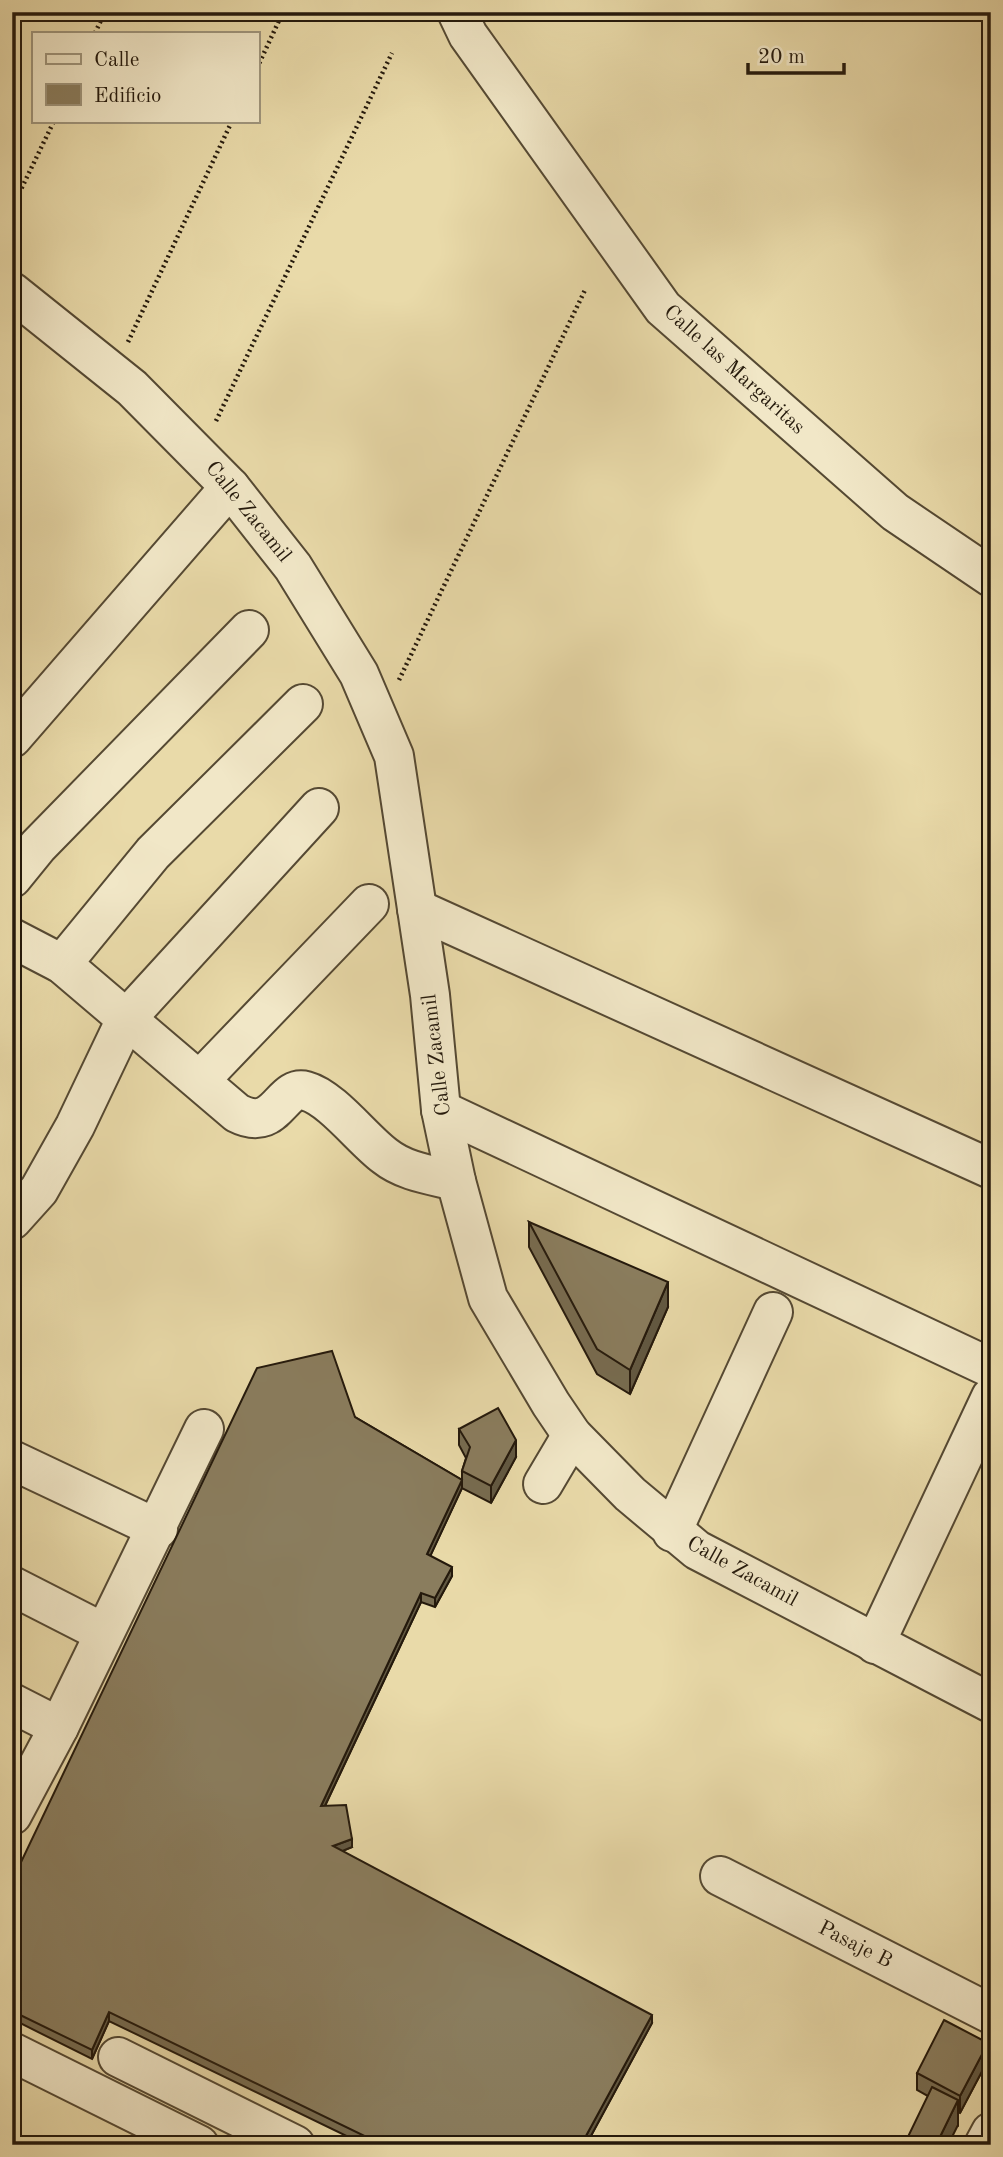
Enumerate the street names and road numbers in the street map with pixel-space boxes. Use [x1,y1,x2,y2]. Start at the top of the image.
street label: Calle las Margaritas [659,301,809,439]
street label: Calle Zacamil [201,458,295,567]
street label: Calle Zacamil [419,992,455,1117]
street label: Calle Zacamil [683,1533,801,1611]
street label: Pasaje B [815,1917,895,1973]

